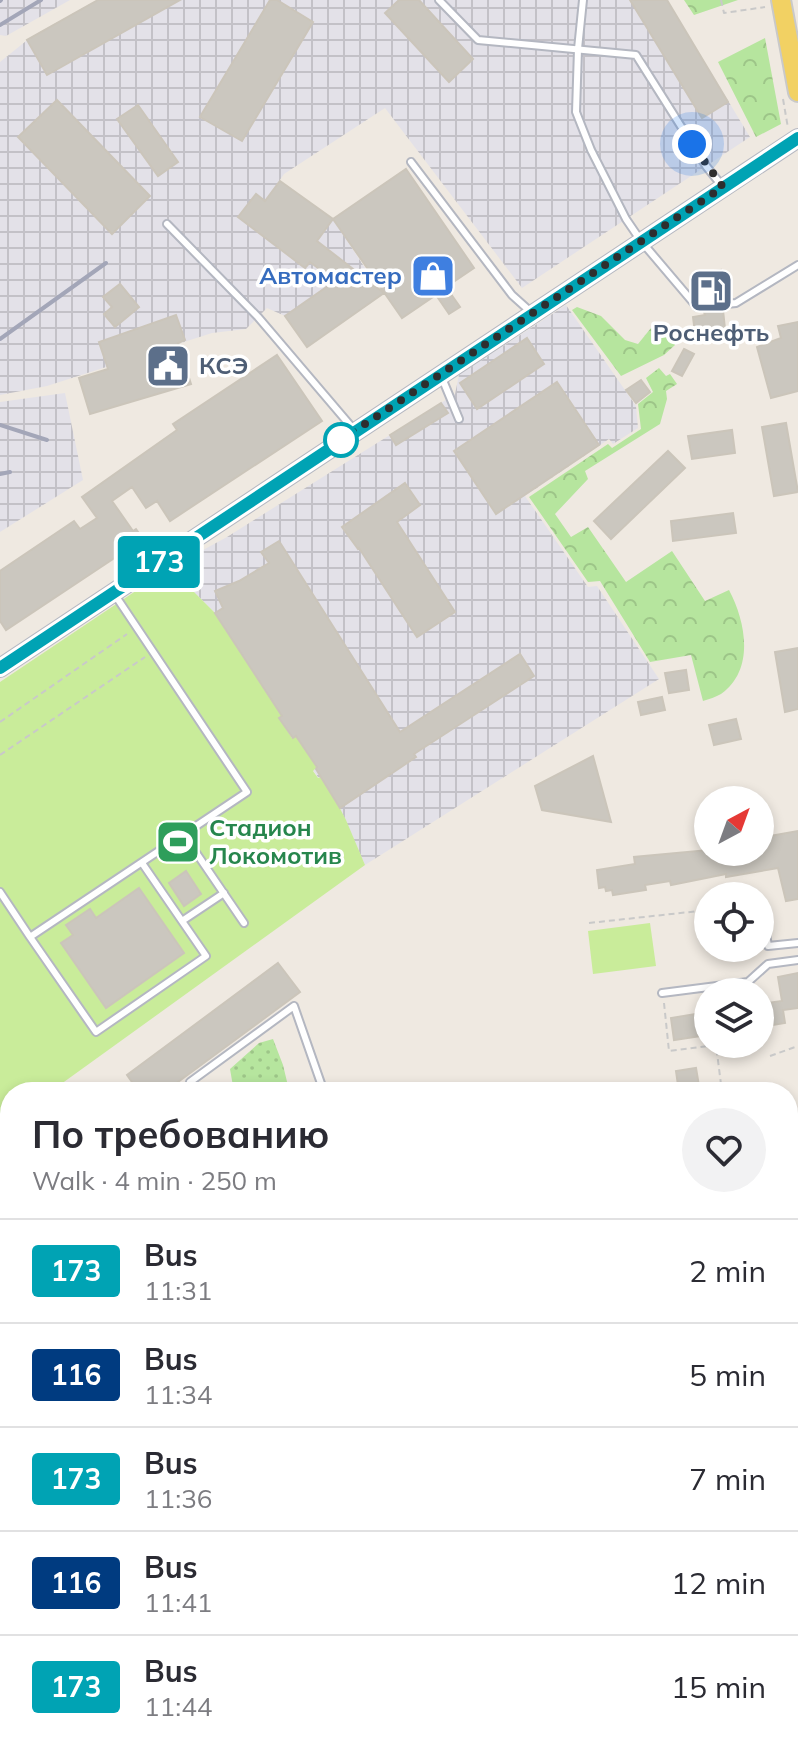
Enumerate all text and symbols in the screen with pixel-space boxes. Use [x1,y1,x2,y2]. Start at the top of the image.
your location [672,124,712,164]
shop icon: Автомастер [409,252,457,300]
place label: Автомастер [259,260,402,290]
fuel station icon: Роснефть [687,267,735,315]
place label: Роснефть [653,317,769,347]
public building icon: КСЭ [144,342,192,390]
place label: КСЭ [199,350,248,380]
unlabelled marker [324,423,358,457]
line badge: 173 [113,536,205,588]
text: 173 [134,544,184,579]
north arrow [694,786,774,866]
map controls [694,786,774,1058]
place label: Стадион Локомотив [209,812,342,870]
sports icon: Стадион Локомотив [154,818,202,866]
button: locate [694,882,774,962]
button: layers [694,978,774,1058]
button: heart [682,1108,766,1192]
text: По требованию [32,1110,329,1158]
text: Walk · 4 min · 250 m [32,1164,277,1197]
text: Bus [144,1236,198,1274]
text: 2 min [689,1252,766,1290]
text: 173 [51,1253,101,1288]
text: 11:31 [144,1274,212,1307]
text: Bus [144,1340,198,1378]
text: 5 min [689,1356,766,1394]
text: 116 [51,1357,101,1392]
text: 11:34 [144,1378,212,1411]
text: Bus [144,1444,198,1482]
text: 7 min [689,1460,766,1498]
text: 173 [51,1461,101,1496]
text: 11:36 [144,1482,212,1515]
text: Bus [144,1548,198,1586]
text: 12 min [671,1564,766,1602]
text: 116 [51,1565,101,1600]
text: 11:41 [144,1586,212,1619]
text: Bus [144,1652,198,1690]
text: 15 min [671,1668,766,1706]
text: 173 [51,1669,101,1704]
text: 11:44 [144,1690,212,1723]

